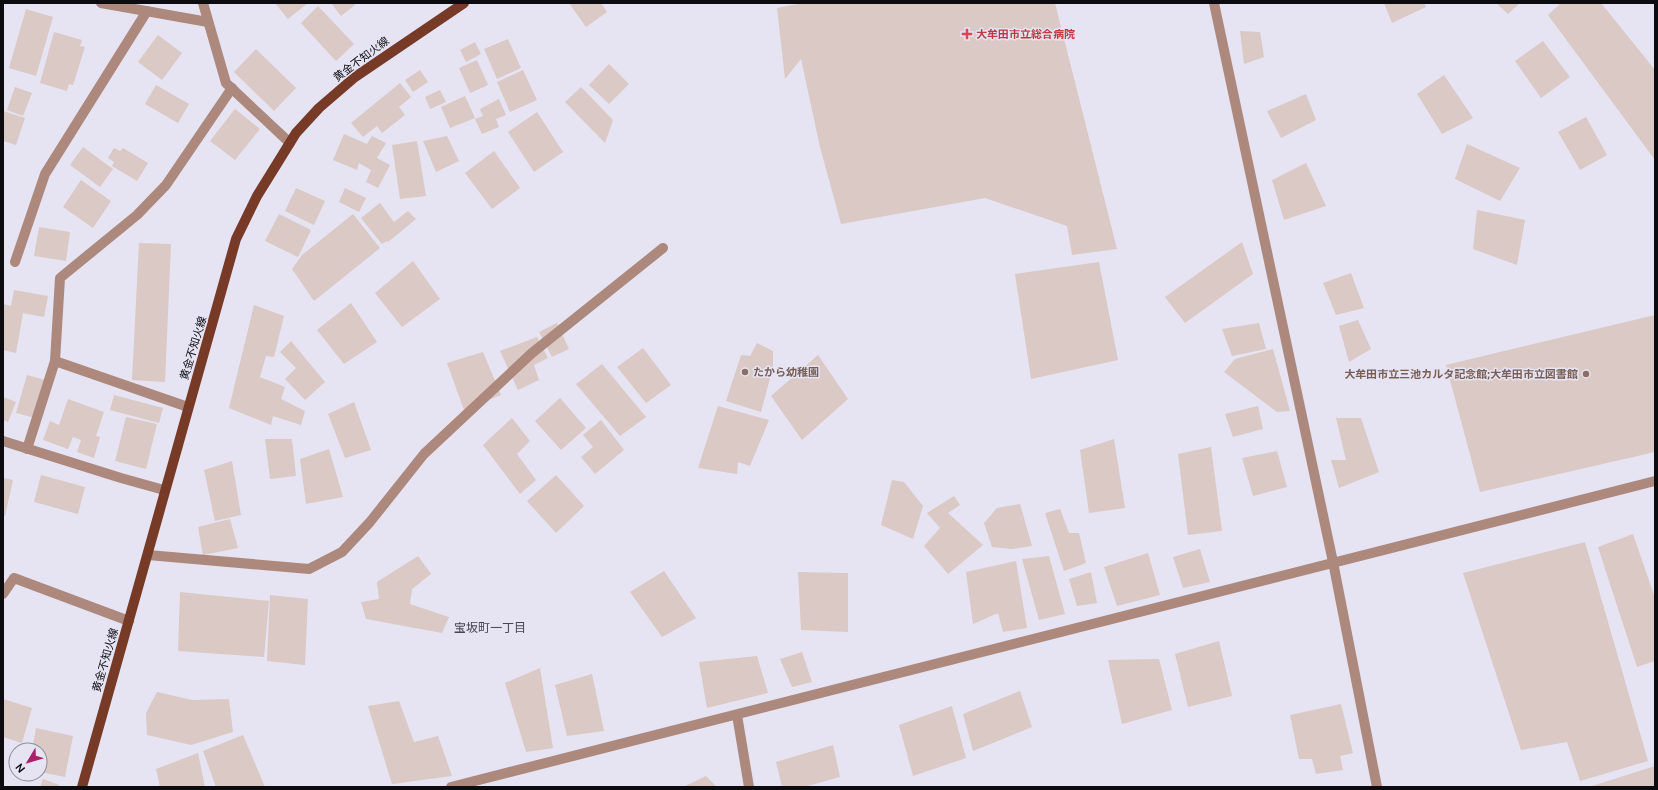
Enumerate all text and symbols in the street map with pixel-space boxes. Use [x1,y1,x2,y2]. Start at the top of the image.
marker: 大牟田市立総合病院 [961,28,973,40]
place label: 大牟田市立総合病院 [976,28,1075,40]
street label: 黄金不知火線 [331,34,391,84]
street label: 黄金不知火線 [178,315,208,381]
place label: たから幼稚園 [753,366,819,378]
marker: たから幼稚園 [740,367,750,377]
place label: 大牟田市立三池カルタ記念館;大牟田市立図書館 [1344,368,1578,380]
marker: 大牟田市立三池カルタ記念館;大牟田市立図書館 [1581,369,1591,379]
district label: 宝坂町一丁目 [454,621,526,634]
street label: 黄金不知火線 [90,627,120,693]
north arrow [8,742,48,782]
text: N [13,761,27,775]

